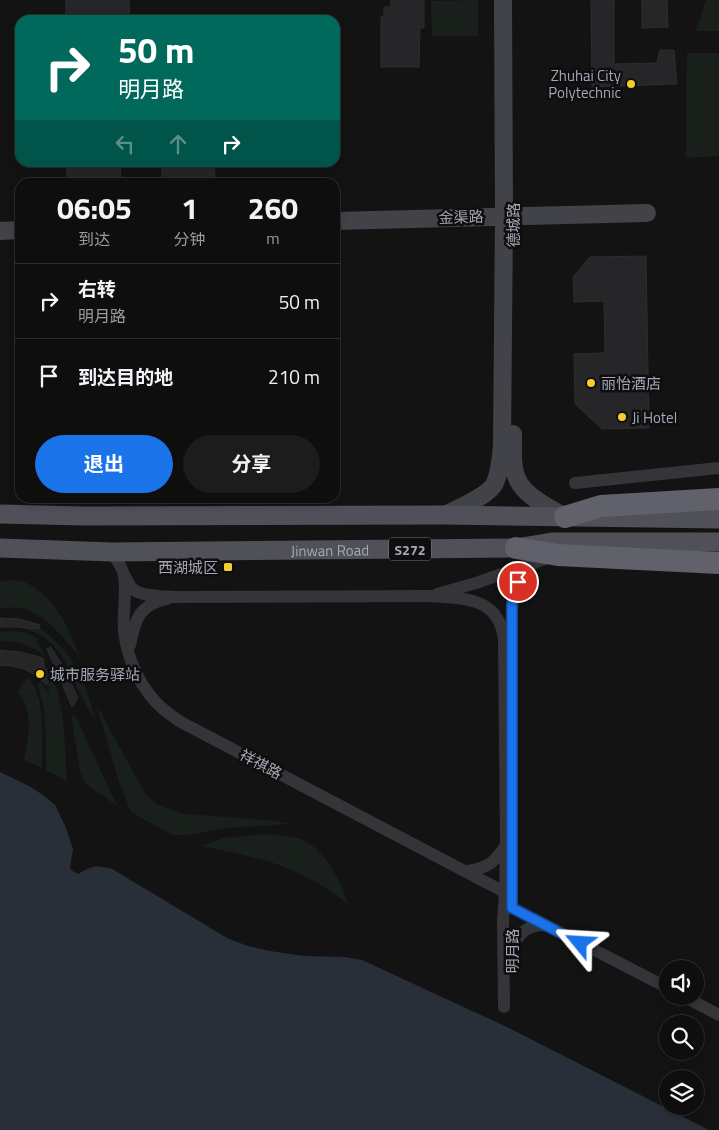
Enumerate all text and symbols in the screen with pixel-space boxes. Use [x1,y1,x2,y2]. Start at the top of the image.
text: 50 m [118,23,194,77]
icon: right [35,35,100,100]
place label: Zhuhai City Polytechnic [548,64,621,104]
text: 明月路 [118,72,184,106]
marker: Zhuhai City Polytechnic [625,78,637,90]
icon: left [111,130,139,158]
icon: ahead [164,130,192,158]
icon: right [217,130,245,158]
text: 06:05 [57,185,132,231]
text: 1 [181,185,198,231]
text: 260 [248,185,298,231]
street label: 德城路 [502,202,525,248]
street label: 金渠路 [438,205,484,229]
text: m [266,226,280,250]
text: 到达 [78,227,110,251]
text: 分钟 [174,227,206,251]
text: 右转 [78,274,116,303]
icon: right [35,287,63,315]
text: 50 m [279,287,320,316]
text: 明月路 [78,304,126,328]
icon: arrive [35,362,63,390]
text: 到达目的地 [78,362,173,391]
text: 210 m [268,362,320,391]
place label: 丽怡酒店 [601,372,661,395]
marker: 丽怡酒店 [585,377,597,389]
place label: Ji Hotel [632,406,677,429]
marker: Ji Hotel [616,411,628,423]
button: 退出 [35,435,173,493]
button: 分享 [183,435,320,493]
street label: Jinwan Road [291,538,369,562]
road number: S272 [389,538,431,560]
place label: 西湖城区 [158,556,218,579]
marker: 西湖城区 [222,561,234,573]
pin [497,561,539,603]
icon: arrive [504,568,532,596]
place label: 城市服务驿站 [50,663,140,686]
marker: 城市服务驿站 [34,668,46,680]
street label: 祥祺路 [236,743,286,785]
position arrow [553,916,605,968]
street label: 明月路 [501,928,524,974]
map controls [659,960,704,1115]
button: sound [659,960,704,1005]
button: search [659,1015,704,1060]
button: layers [659,1070,704,1115]

